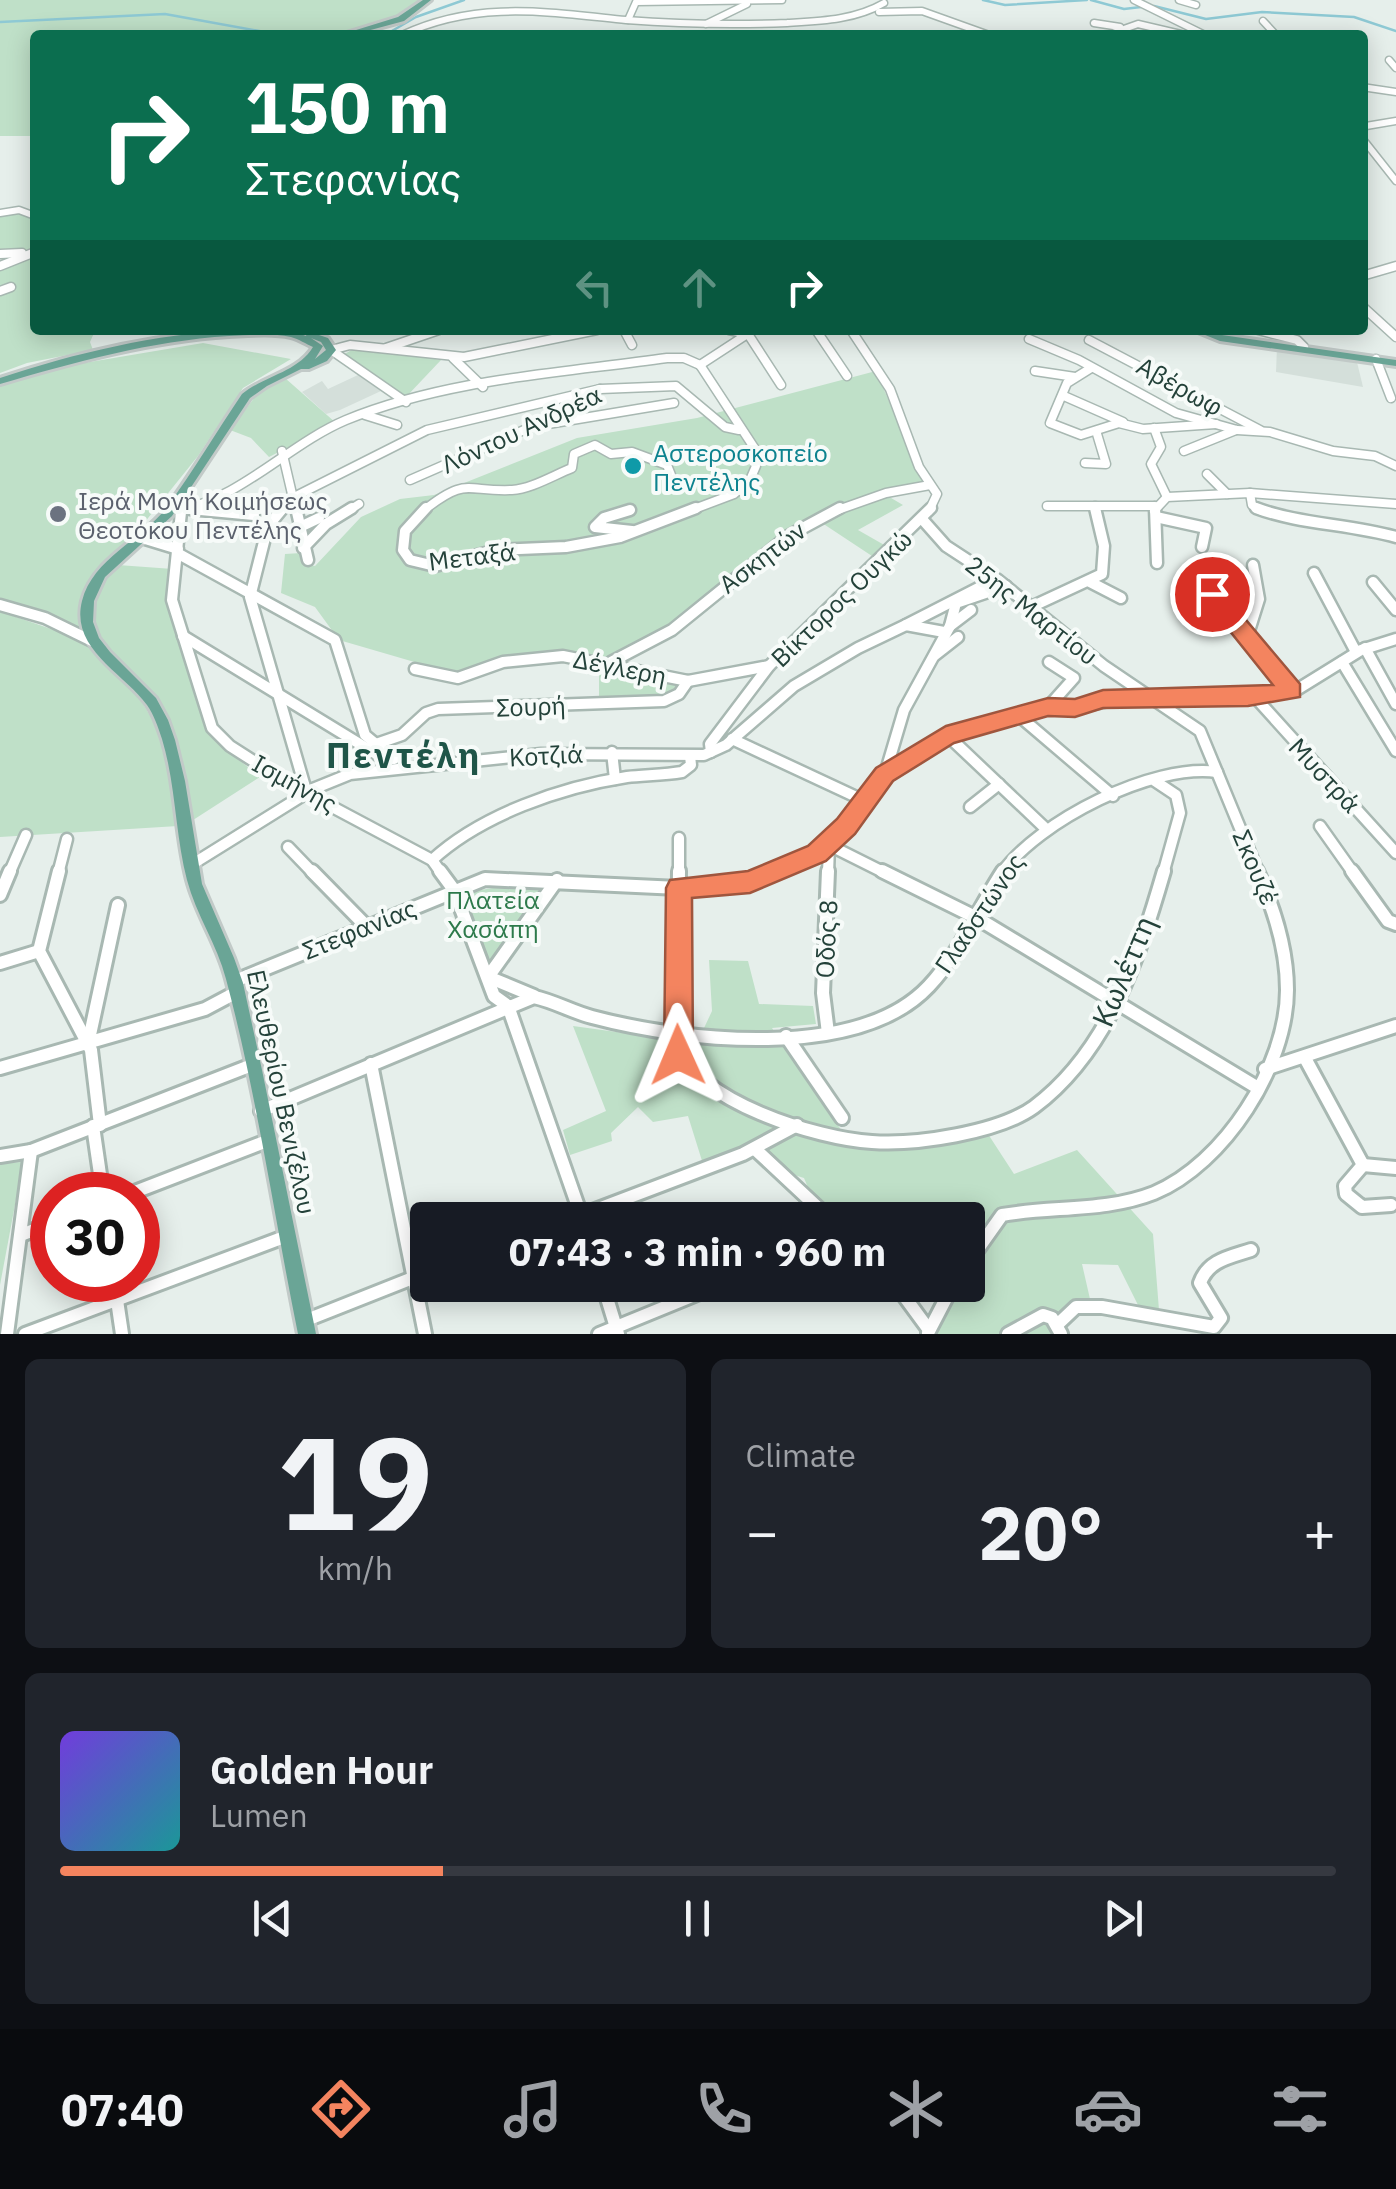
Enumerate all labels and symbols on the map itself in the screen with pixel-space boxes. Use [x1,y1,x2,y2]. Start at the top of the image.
street label: Αβέρωφ [1131,349,1229,423]
street label: Λόντου Ανδρέα [435,377,607,481]
place label: Αστεροσκοπείο Πεντέλης [653,436,828,498]
marker: Αστεροσκοπείο Πεντέλης [622,455,644,477]
place label: Ιερά Μονή Κοιμήσεως Θεοτόκου Πεντέλης [78,484,328,546]
marker: Ιερά Μονή Κοιμήσεως Θεοτόκου Πεντέλης [47,503,69,525]
street label: Ασκητών [712,513,812,600]
street label: Βίκτορος Ουγκώ [763,522,919,674]
street label: Μεταξά [427,534,517,578]
street label: 25ης Μαρτίου [959,548,1105,672]
pin [1170,552,1255,637]
street label: Δέγλερη [570,642,670,692]
street label: Σουρή [496,688,566,724]
street label: Μυστρά [1282,731,1368,819]
district label: Πεντέλη [326,732,482,778]
street label: Κοτζιά [508,737,584,773]
street label: Ισμήνης [247,746,343,820]
street label: Σκουζέ [1226,825,1286,909]
street label: Γλαδστώνος [927,847,1031,979]
park label: Πλατεία Χασάπη [446,883,540,945]
street label: Στεφανίας [297,891,421,967]
street label: Οδός 8 [807,899,845,979]
street label: Κωλέττη [1082,910,1164,1032]
street label: Ελευθερίου Βενιζέλου [240,967,324,1217]
position arrow [626,1003,730,1107]
speed limit sign: 30 [30,1172,160,1302]

